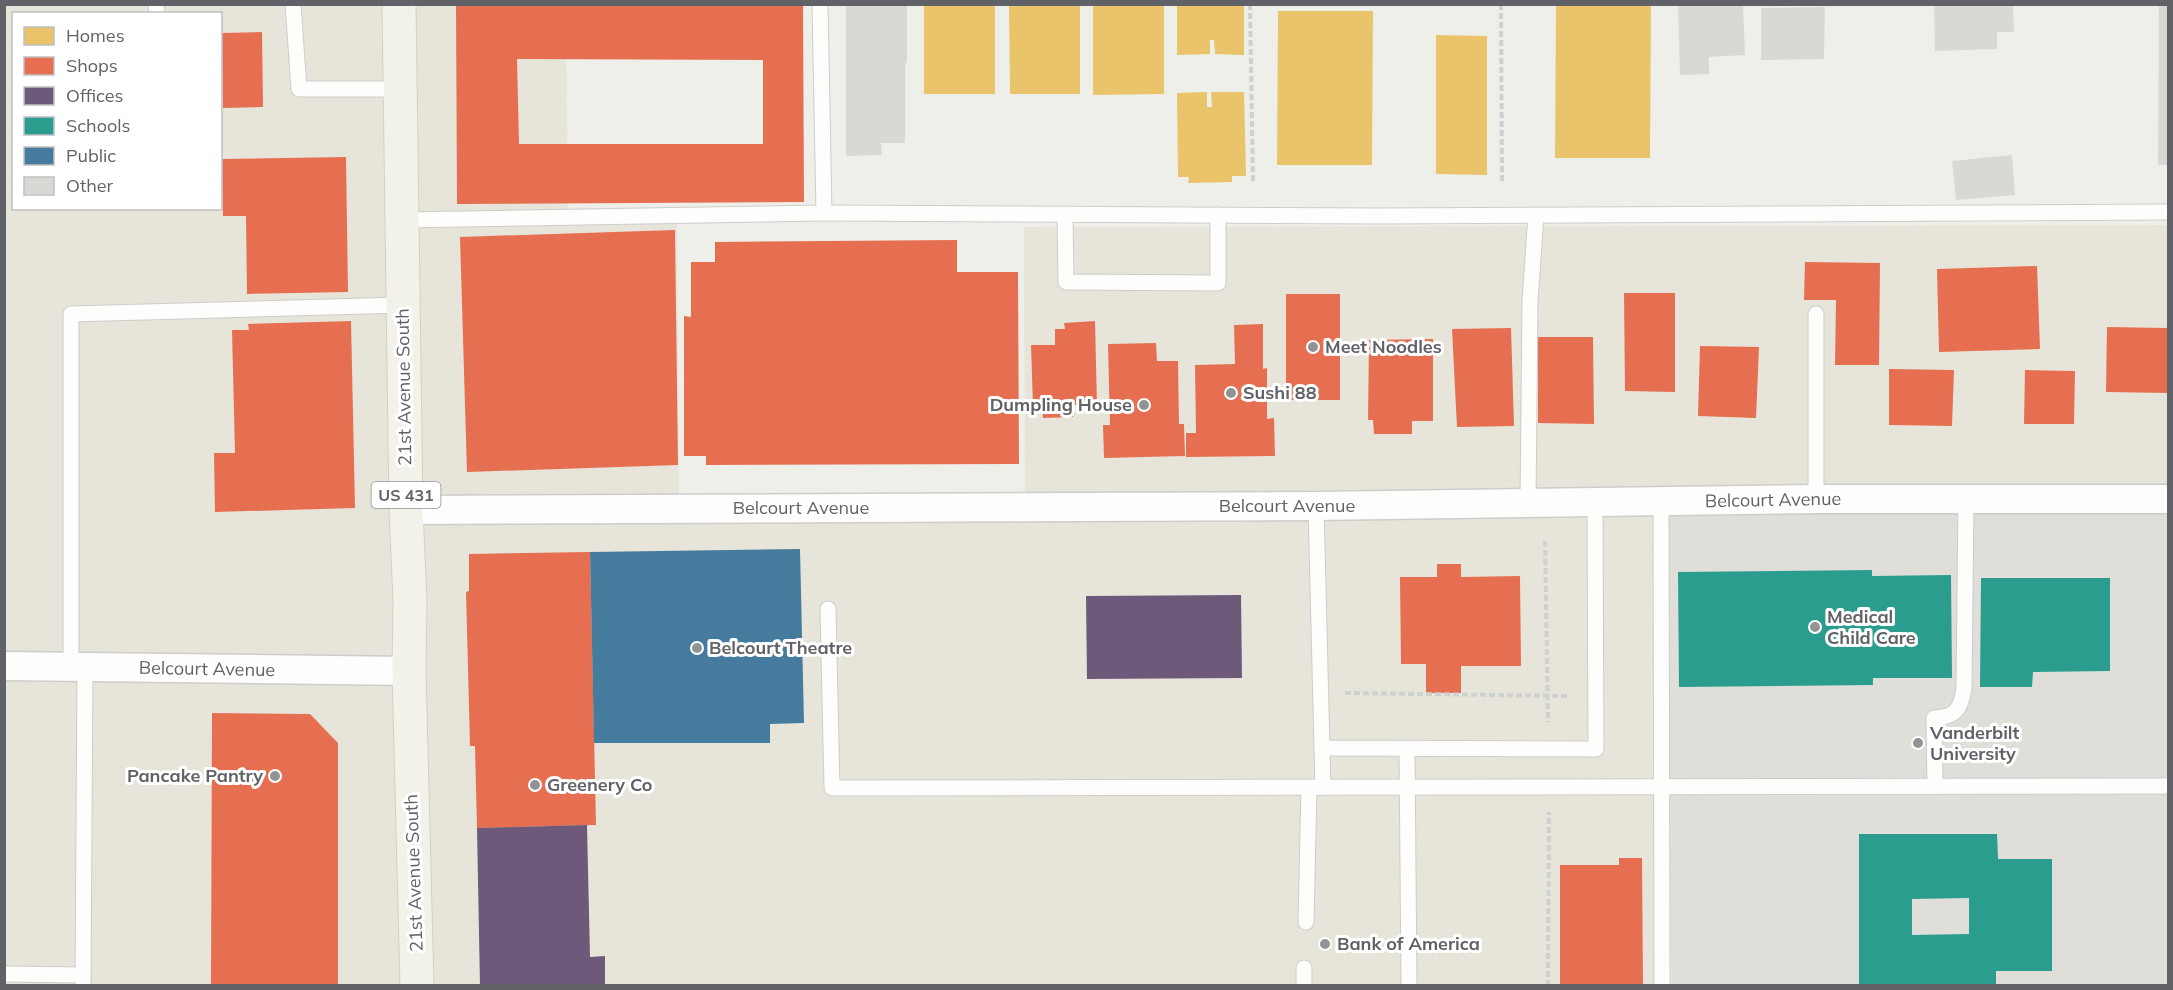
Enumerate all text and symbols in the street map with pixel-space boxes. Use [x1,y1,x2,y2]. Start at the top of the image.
legend [12,12,222,210]
text: Homes [66,24,125,47]
text: Shops [66,54,118,77]
text: Offices [66,84,124,107]
text: Schools [66,114,131,137]
text: Public [66,144,116,167]
text: Other [66,174,114,197]
street label: 21st Avenue South [391,308,416,466]
place label: Meet Noodles [1325,335,1442,358]
marker: Meet Noodles [1306,340,1320,354]
place label: Sushi 88 [1243,381,1317,404]
marker: Sushi 88 [1224,386,1238,400]
place label: Dumpling House [990,393,1132,416]
marker: Dumpling House [1137,398,1151,412]
road number: US 431 [372,482,440,508]
street label: Belcourt Avenue [1705,487,1841,512]
street label: Belcourt Avenue [1219,494,1355,517]
street label: Belcourt Avenue [733,496,869,519]
place label: Medical Child Care [1827,605,1916,649]
marker: Medical Child Care [1808,620,1822,634]
place label: Belcourt Theatre [709,636,852,659]
marker: Belcourt Theatre [690,641,704,655]
street label: Belcourt Avenue [139,656,275,681]
place label: Vanderbilt University [1929,721,2020,765]
marker: Vanderbilt University [1911,736,1925,750]
place label: Pancake Pantry [127,764,263,787]
marker: Pancake Pantry [268,769,282,783]
place label: Greenery Co [547,773,652,796]
marker: Greenery Co [528,778,542,792]
street label: 21st Avenue South [399,794,428,952]
place label: Bank of America [1337,932,1480,955]
marker: Bank of America [1318,937,1332,951]

